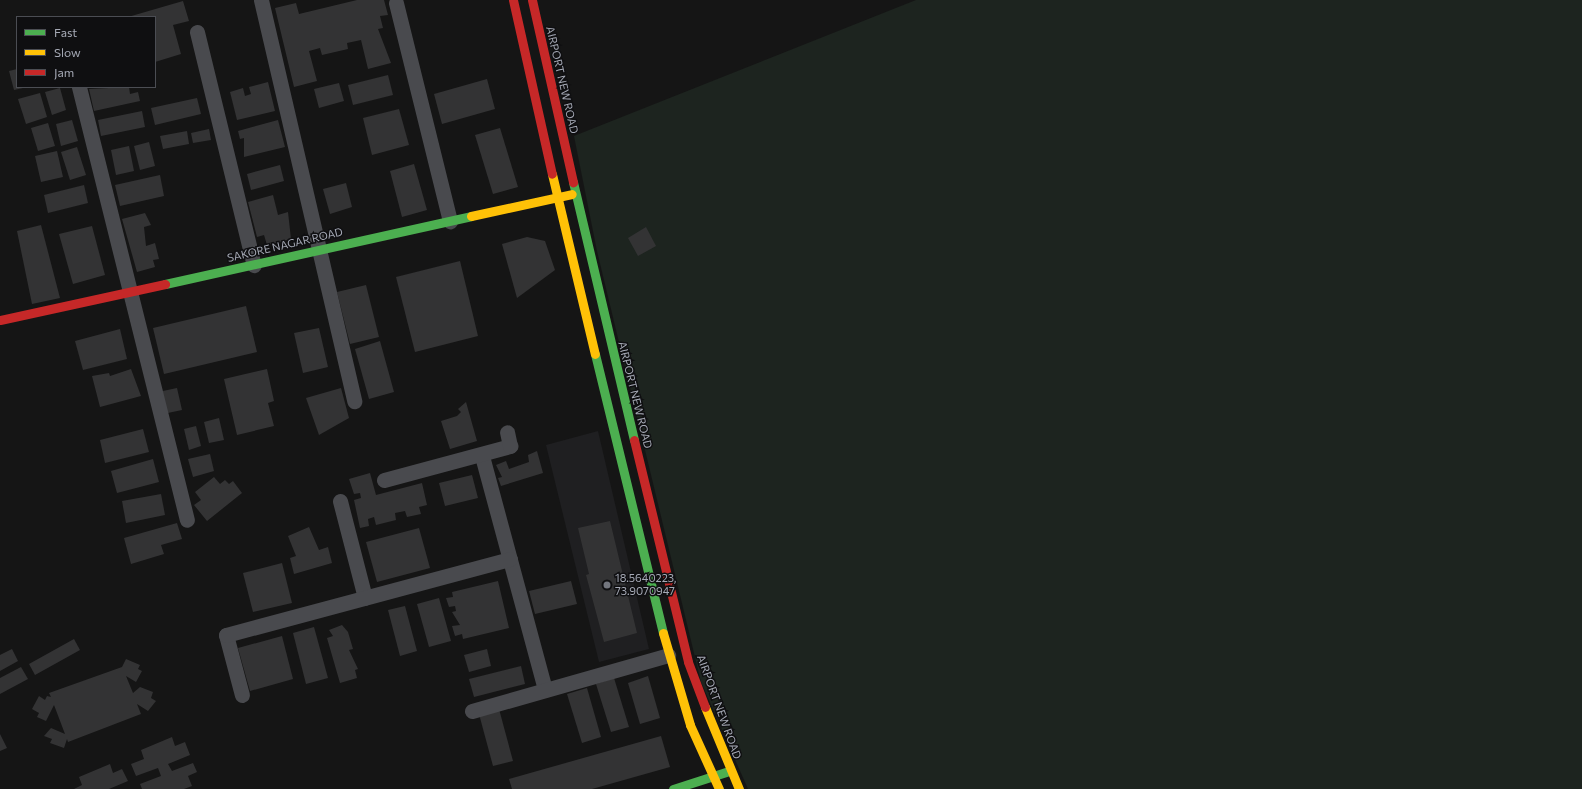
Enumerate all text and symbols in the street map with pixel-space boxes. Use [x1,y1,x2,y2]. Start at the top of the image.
legend [16,16,156,88]
text: Fast [54,25,77,39]
street label: AIRPORT NEW ROAD [543,25,581,135]
text: Slow [54,45,81,59]
text: Jam [54,65,74,79]
street label: SAKORE NAGAR ROAD [226,225,344,265]
street label: AIRPORT NEW ROAD [615,340,655,450]
place label: 18.5640223, 73.9070947 [615,572,676,598]
marker: 18.5640223, 73.9070947 [602,580,612,590]
street label: AIRPORT NEW ROAD [694,653,744,761]

